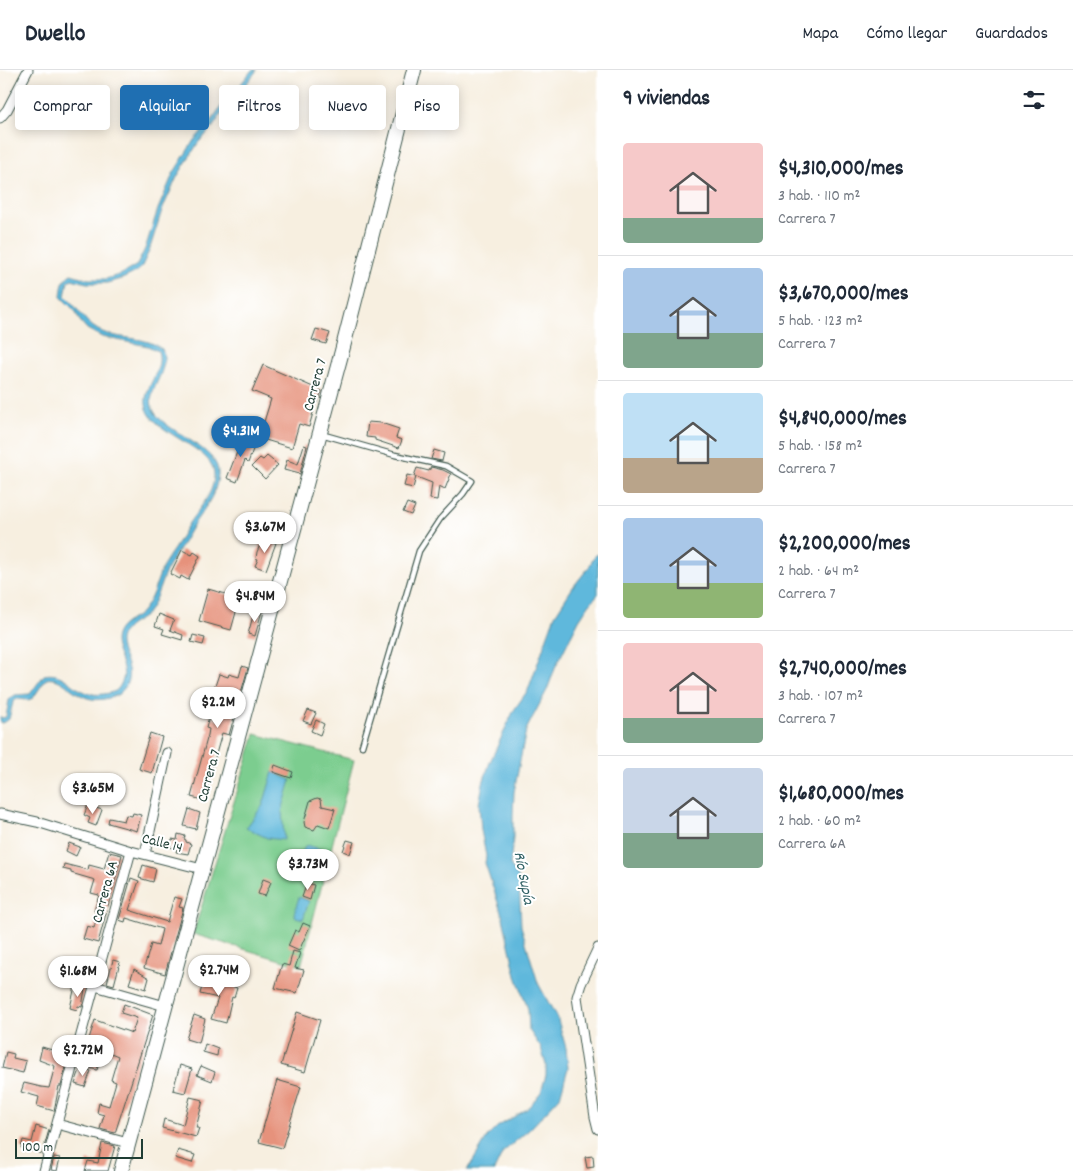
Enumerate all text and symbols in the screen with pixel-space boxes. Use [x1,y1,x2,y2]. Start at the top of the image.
text: Dwello [25,18,86,52]
text: Mapa [802,22,838,47]
text: Cómo llegar [866,22,947,47]
text: Guardados [975,22,1048,47]
chip: Comprar [15,85,110,130]
chip: Alquilar [120,85,209,130]
chip: Filtros [219,85,299,130]
chip: Nuevo [309,85,386,130]
chip: Piso [396,85,459,130]
text: 9 viviendas [623,85,710,115]
icon: filters [1020,86,1048,114]
text: $4,310,000/mes [778,155,904,185]
icon: home [663,163,723,223]
text: 3 hab. · 110 m² [778,185,860,208]
text: Carrera 7 [778,208,836,231]
text: $3,670,000/mes [778,280,909,310]
icon: home [663,288,723,348]
text: 5 hab. · 123 m² [778,310,863,333]
text: Carrera 7 [778,333,836,356]
street label: Carrera 7 [298,356,334,414]
text: $4,840,000/mes [778,405,907,435]
icon: home [663,413,723,473]
pin: $4.31M [200,416,282,458]
text: $4.31M [222,420,260,443]
text: 5 hab. · 158 m² [778,435,862,458]
text: Carrera 7 [778,458,836,481]
pin: $3.67M [224,512,306,554]
text: $3.67M [244,516,286,539]
text: $2,200,000/mes [778,530,911,560]
icon: home [663,538,723,598]
text: 2 hab. · 64 m² [778,560,859,583]
pin: $4.84M [214,580,296,623]
text: Carrera 7 [778,583,836,606]
text: $4.84M [235,585,275,608]
text: $2,740,000/mes [778,655,907,685]
icon: home [663,663,723,723]
text: 3 hab. · 107 m² [778,685,863,708]
pin: $2.2M [183,686,253,729]
text: $2.2M [201,691,235,714]
text: Carrera 7 [778,708,836,731]
street label: Carrera 7 [192,747,228,805]
pin: $3.65M [52,772,134,815]
text: $3.65M [72,777,114,800]
text: $1,680,000/mes [778,780,904,810]
icon: home [663,788,723,848]
text: 2 hab. · 60 m² [778,810,861,833]
street label: Calle 14 [139,828,185,860]
text: Carrera 6A [778,833,846,856]
pin: $3.73M [267,848,349,891]
water label: Río Supía [507,850,540,908]
text: $3.73M [288,853,328,876]
street label: Carrera 6A [87,858,125,926]
pin: $2.74M [178,954,260,997]
pin: $1.68M [37,956,119,998]
text: $2.74M [199,959,239,982]
text: $1.68M [59,960,97,983]
pin: $2.72M [42,1034,124,1077]
text: $2.72M [63,1039,103,1062]
scale bar [15,1136,142,1159]
text: 100 m [22,1138,53,1158]

